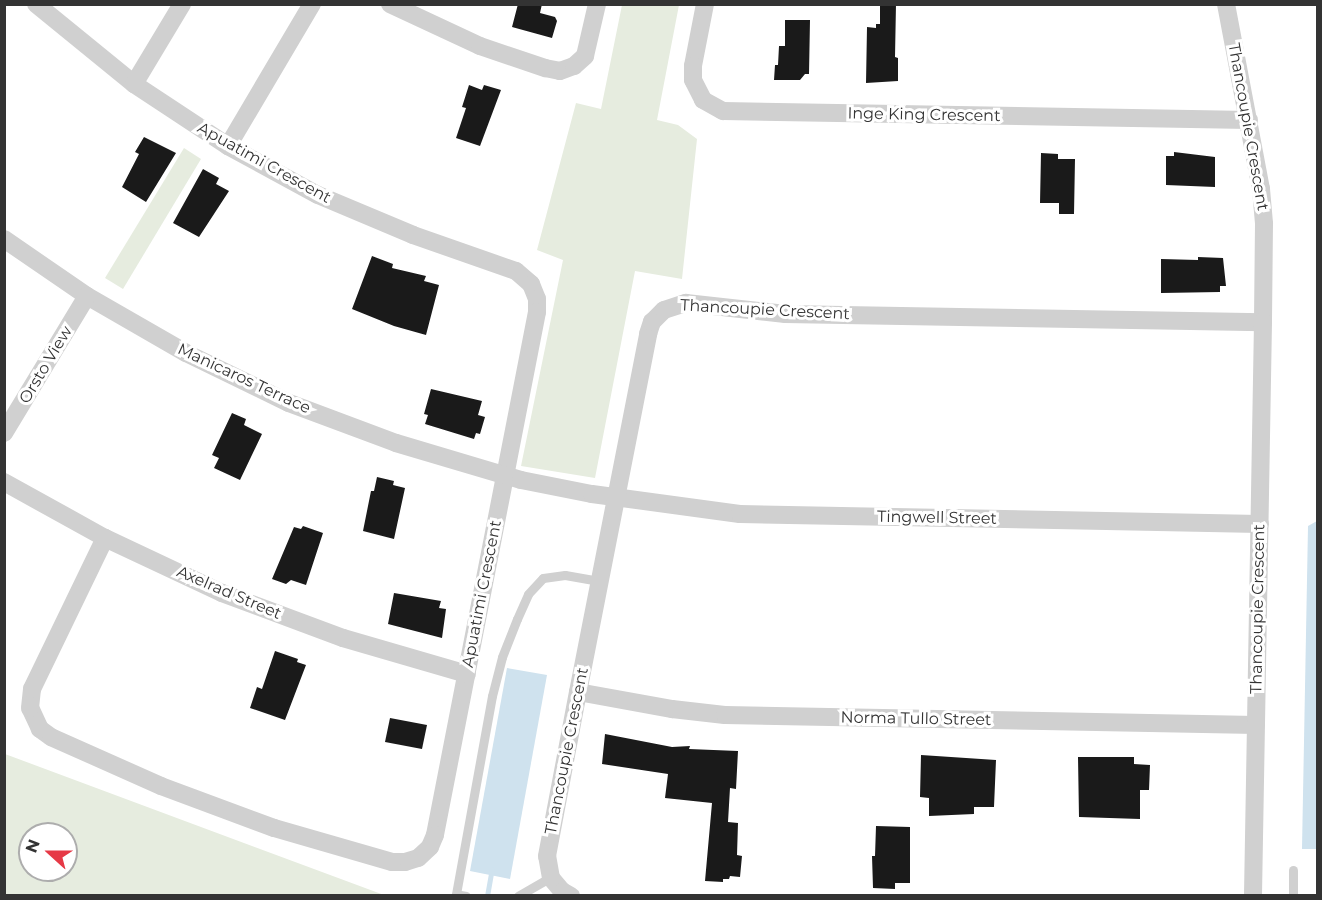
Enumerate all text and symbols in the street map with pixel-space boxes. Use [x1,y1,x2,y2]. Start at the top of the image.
street label: Thancoupie Crescent [1224,42,1272,212]
street label: Inge King Crescent [847,104,1001,126]
street label: Apuatimi Crescent [194,118,334,208]
street label: Thancoupie Crescent [680,296,850,324]
street label: Orsto View [15,323,77,407]
street label: Manicaros Terrace [174,340,314,418]
street label: Tingwell Street [877,507,997,529]
street label: Apuatimi Crescent [458,519,506,669]
street label: Thancoupie Crescent [1247,524,1269,694]
street label: Axelrad Street [174,562,284,624]
street label: Thancoupie Crescent [541,666,593,836]
street label: Norma Tullo Street [840,708,992,730]
north arrow [18,822,78,882]
text: N [21,837,44,856]

